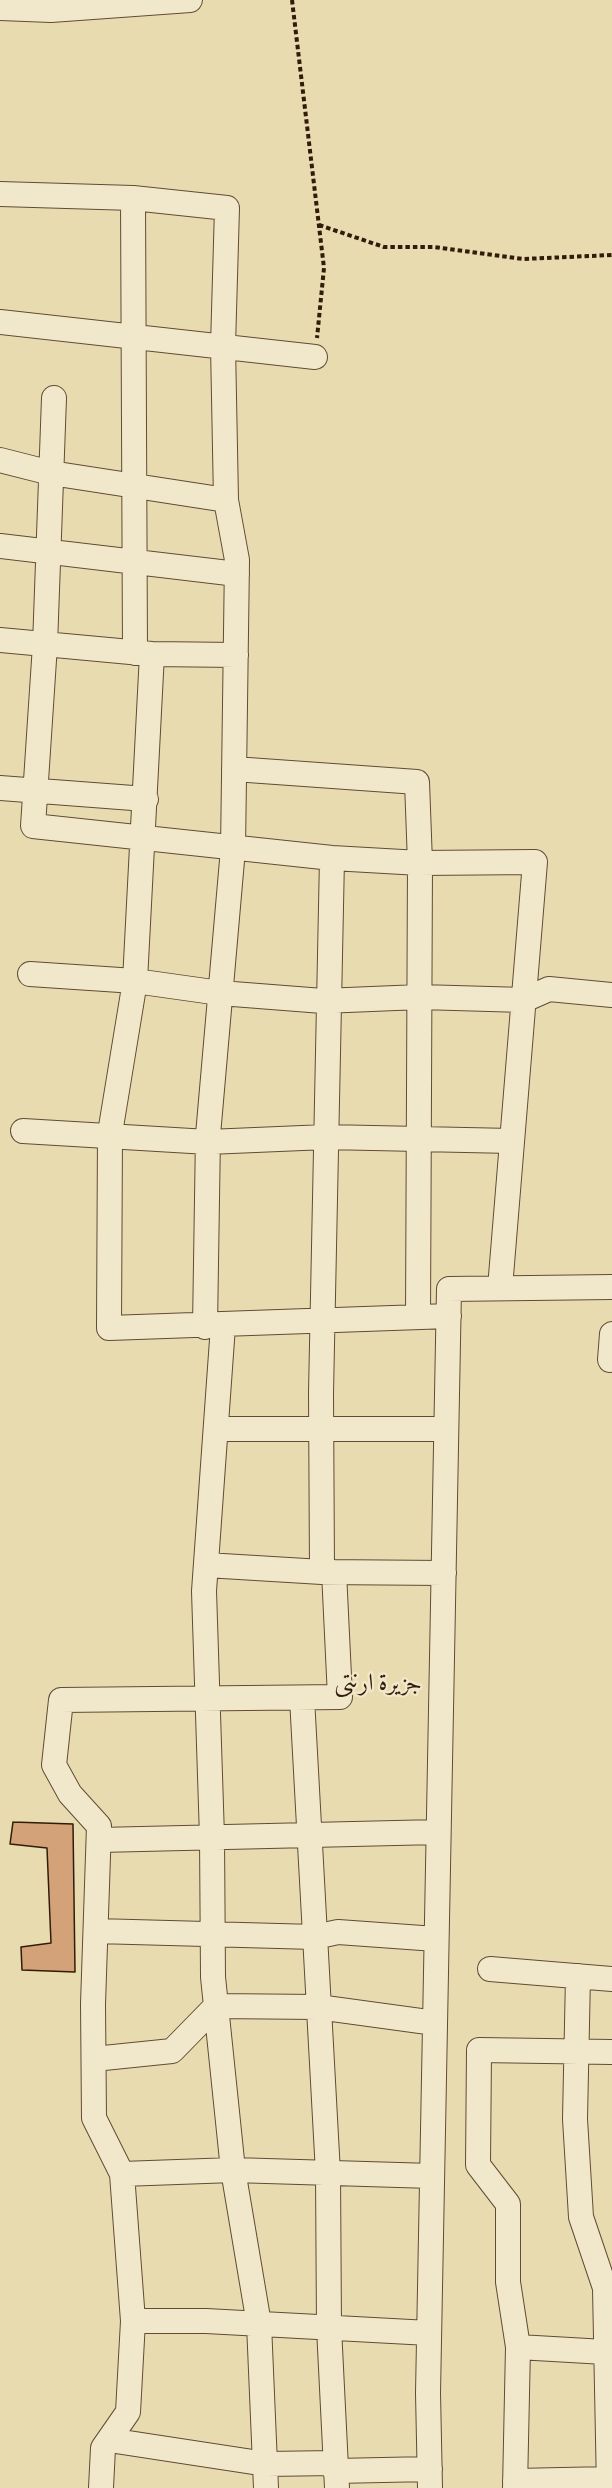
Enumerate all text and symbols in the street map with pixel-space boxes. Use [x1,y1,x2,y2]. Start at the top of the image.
district label: جزيرة ارنتى [334,1672,422,1700]

